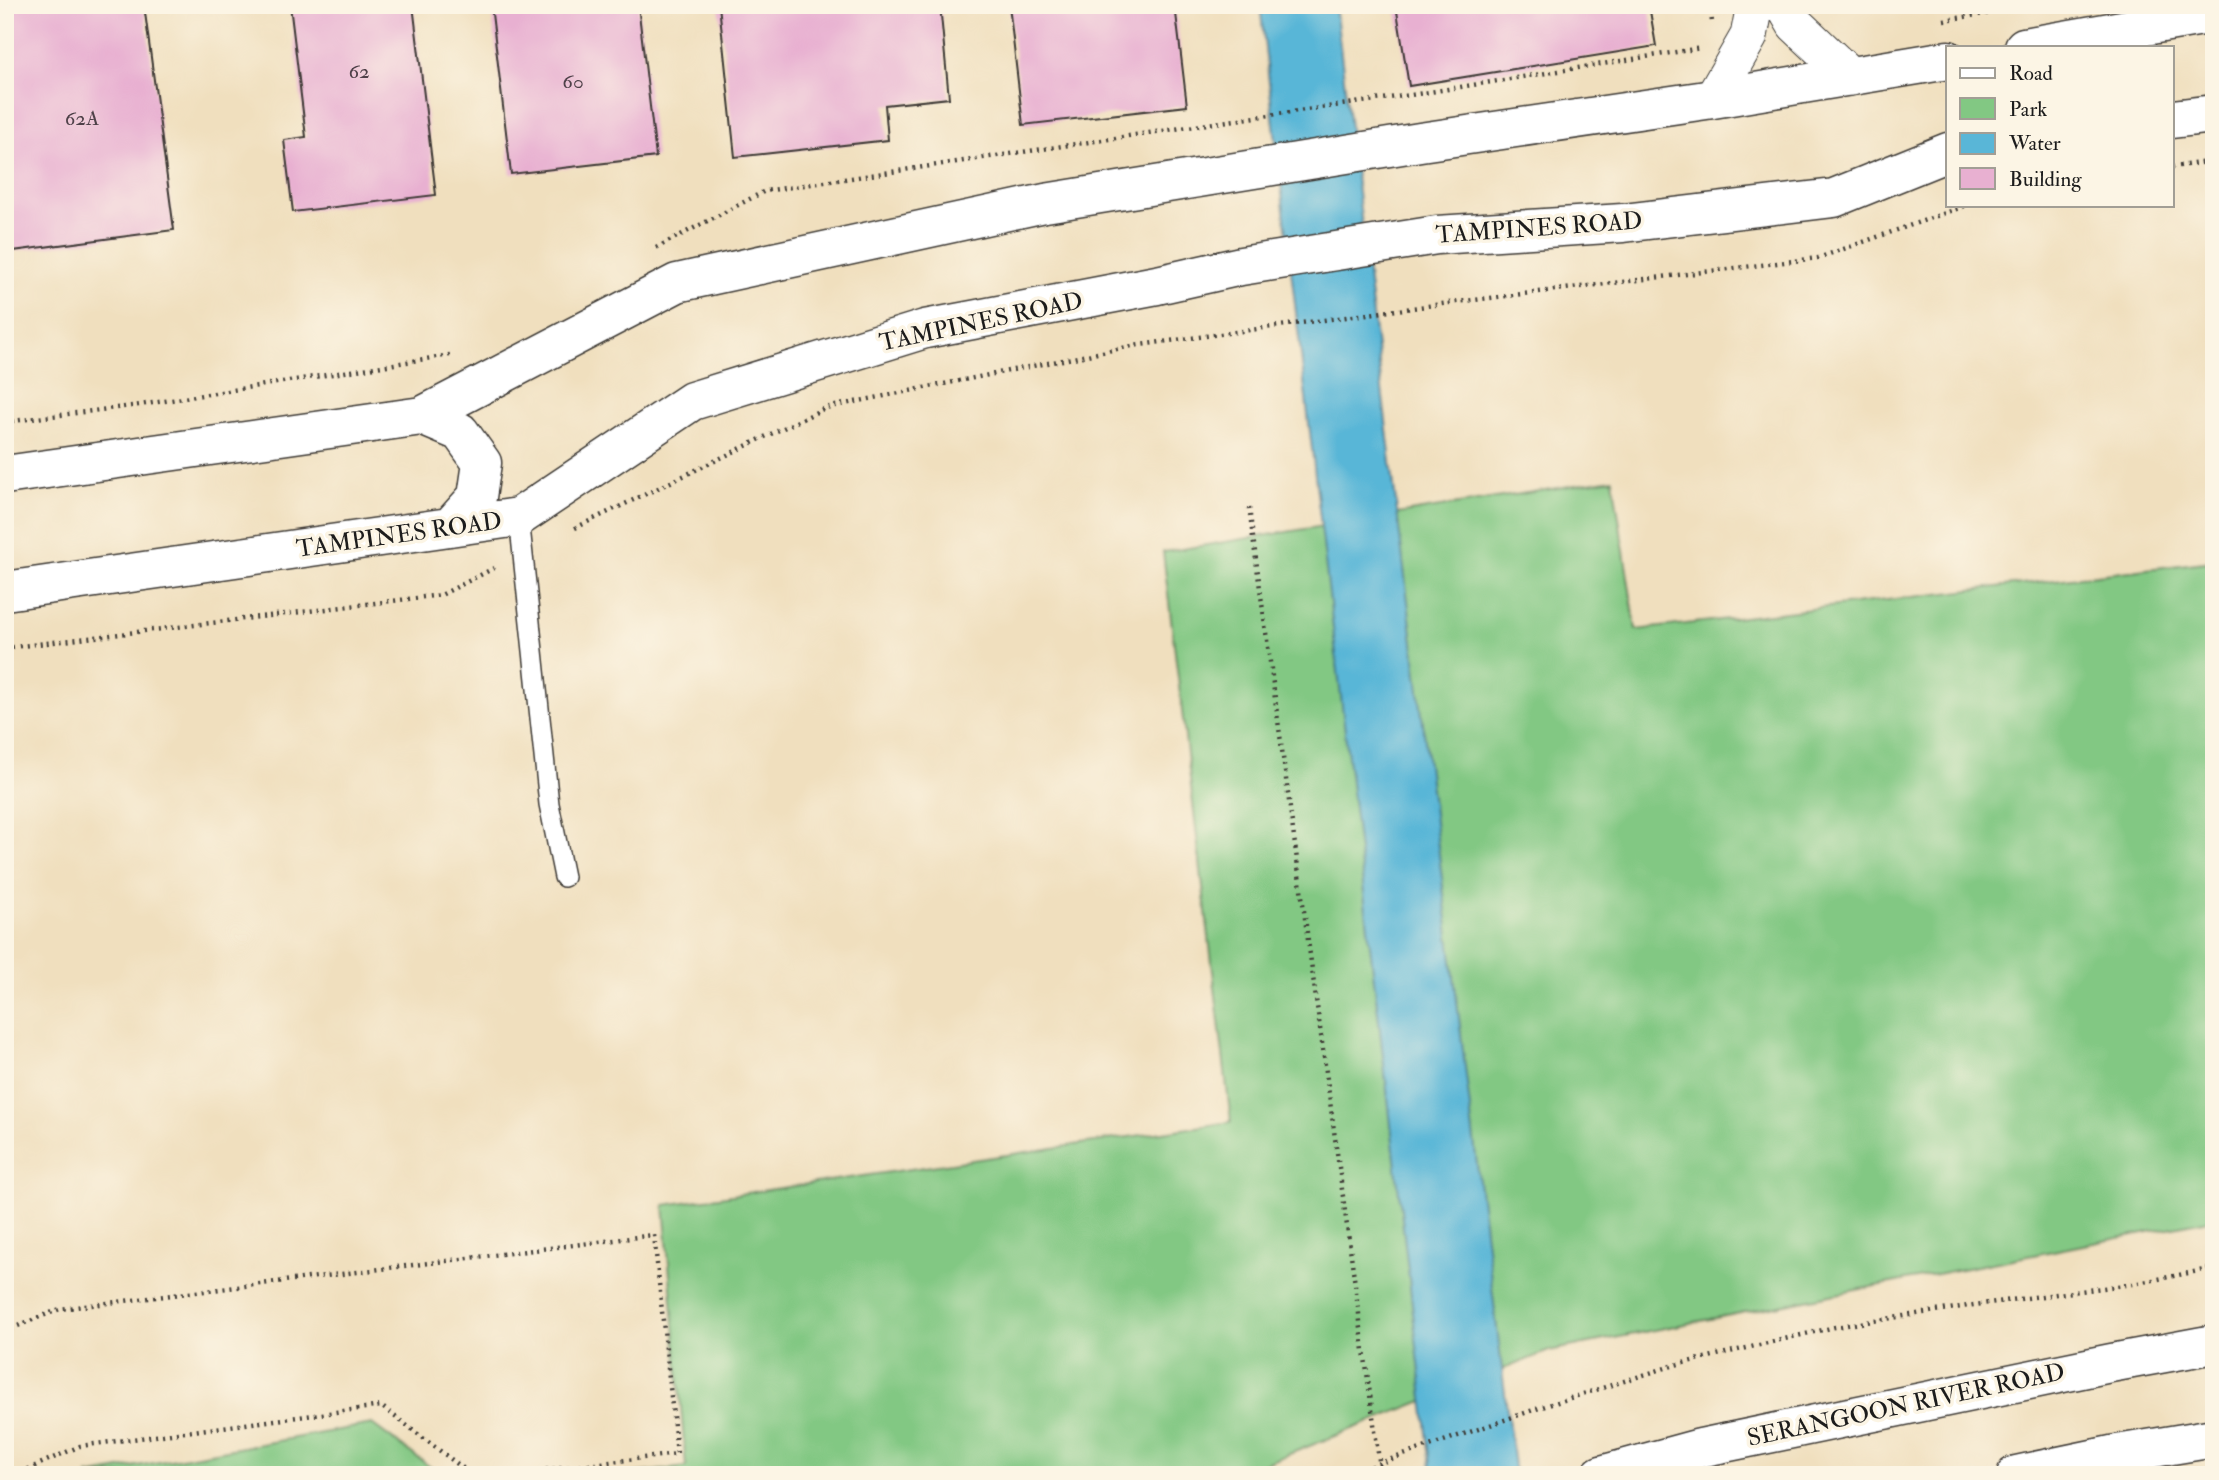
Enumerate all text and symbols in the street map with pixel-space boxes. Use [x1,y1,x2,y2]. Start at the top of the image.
legend [1946,46,2174,206]
house number: 62 [348,58,370,85]
text: Road [2009,60,2054,87]
house number: 60 [562,68,584,95]
text: Park [2009,96,2047,123]
house number: 62A [65,105,99,132]
text: Water [2008,130,2061,157]
text: Building [2009,166,2082,193]
street label: TAMPINES ROAD [1435,205,1643,251]
street label: TAMPINES ROAD [876,285,1086,359]
street label: TAMPINES ROAD [294,505,504,565]
street label: SERANGOON RIVER ROAD [1744,1356,2068,1454]

